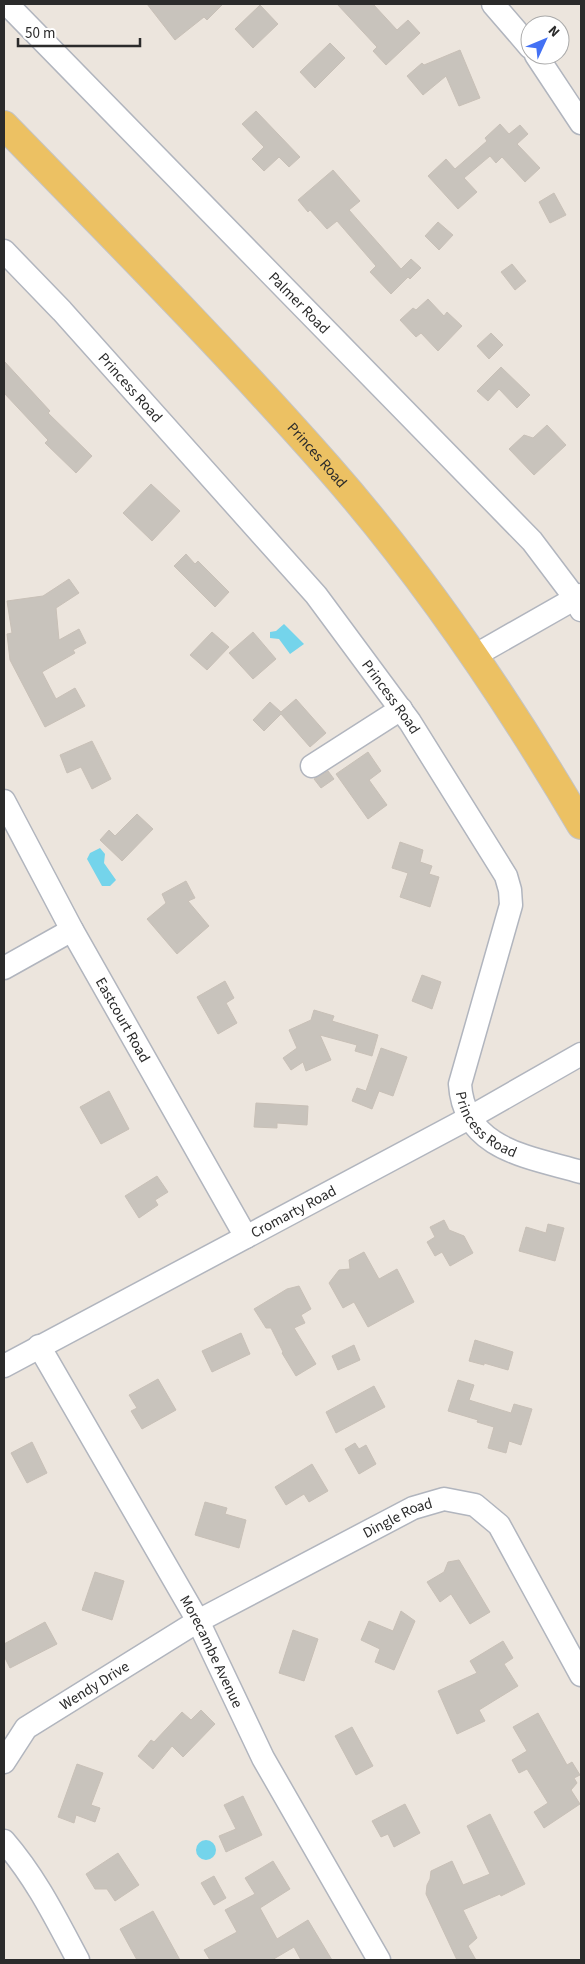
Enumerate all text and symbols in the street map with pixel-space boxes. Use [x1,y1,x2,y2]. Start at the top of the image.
scale bar [18,15,140,47]
north arrow [520,15,570,65]
text: N [543,21,564,42]
text: 50 m [25,23,55,44]
street label: Palmer Road [264,267,335,339]
street label: Princess Road [93,348,167,427]
street label: Princes Road [282,418,352,492]
street label: Princess Road [357,655,425,738]
street label: Eastcourt Road [90,973,155,1066]
street label: Princess Road [450,1090,520,1163]
street label: Cromarty Road [247,1180,340,1243]
street label: Dingle Road [359,1492,435,1543]
street label: Morecambe Avenue [175,1591,248,1711]
street label: Wendy Drive [56,1656,133,1715]

